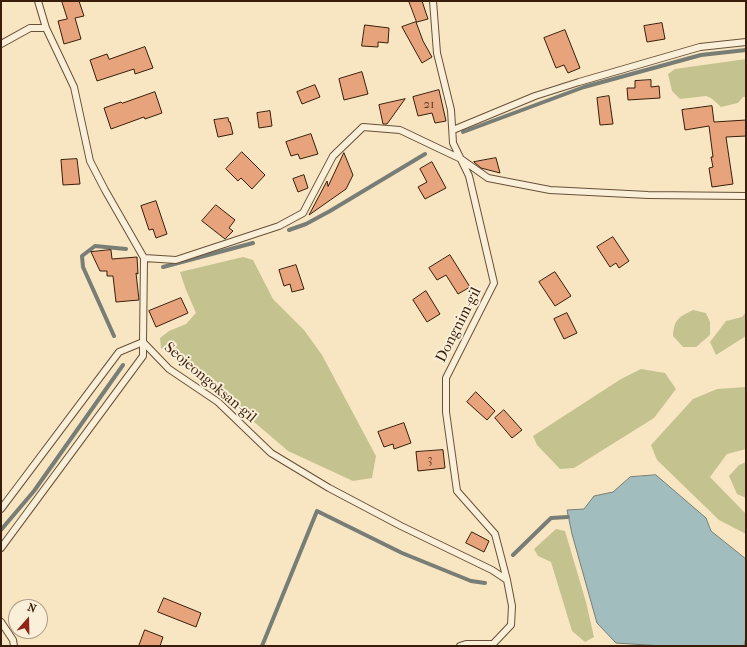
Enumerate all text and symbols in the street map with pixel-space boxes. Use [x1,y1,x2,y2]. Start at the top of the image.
house number: 21 [423,97,435,113]
street label: Dongnim-gil [432,284,486,366]
street label: Seojeongoksan-gil [160,339,260,427]
house number: 3 [427,452,433,468]
north arrow [8,599,48,639]
text: N [26,601,38,616]

